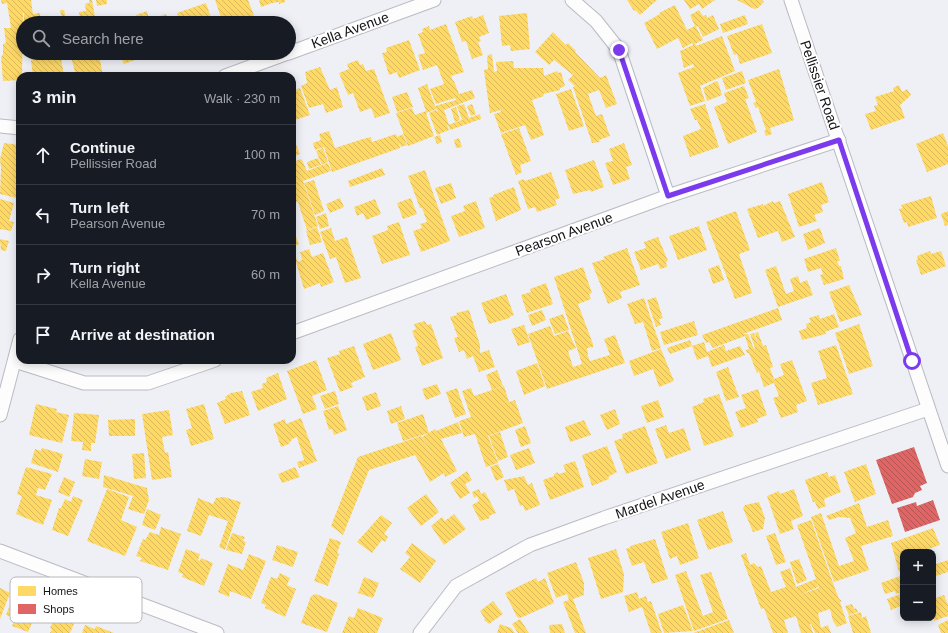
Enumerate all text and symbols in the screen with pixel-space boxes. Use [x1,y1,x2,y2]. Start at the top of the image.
street label: Kella Avenue [309,8,391,51]
search box [16,16,296,60]
icon: search [30,27,52,49]
text: Search here [62,30,144,47]
street label: Pellissier Road [797,38,843,132]
route end [610,41,628,59]
text: 3 min [32,88,76,107]
text: Walk · 230 m [204,91,280,106]
text: Continue [70,139,135,156]
icon: ahead [32,144,54,166]
text: 100 m [244,147,280,162]
text: Pellissier Road [70,156,157,171]
text: Turn left [70,199,129,216]
icon: left [32,204,54,226]
text: 70 m [251,207,280,222]
street label: Pearson Avenue [513,209,615,259]
text: Pearson Avenue [70,216,165,231]
text: Turn right [70,259,140,276]
icon: right [32,264,54,286]
text: 60 m [251,267,280,282]
text: Kella Avenue [70,276,146,291]
icon: arrive [32,324,54,346]
text: Arrive at destination [70,326,215,343]
route start [903,352,921,370]
street label: Mardel Avenue [613,476,707,522]
map controls [900,549,936,621]
button: + [900,549,936,585]
legend [10,577,142,623]
text: Homes [43,585,78,597]
button: − [900,585,936,621]
text: Shops [43,603,75,615]

